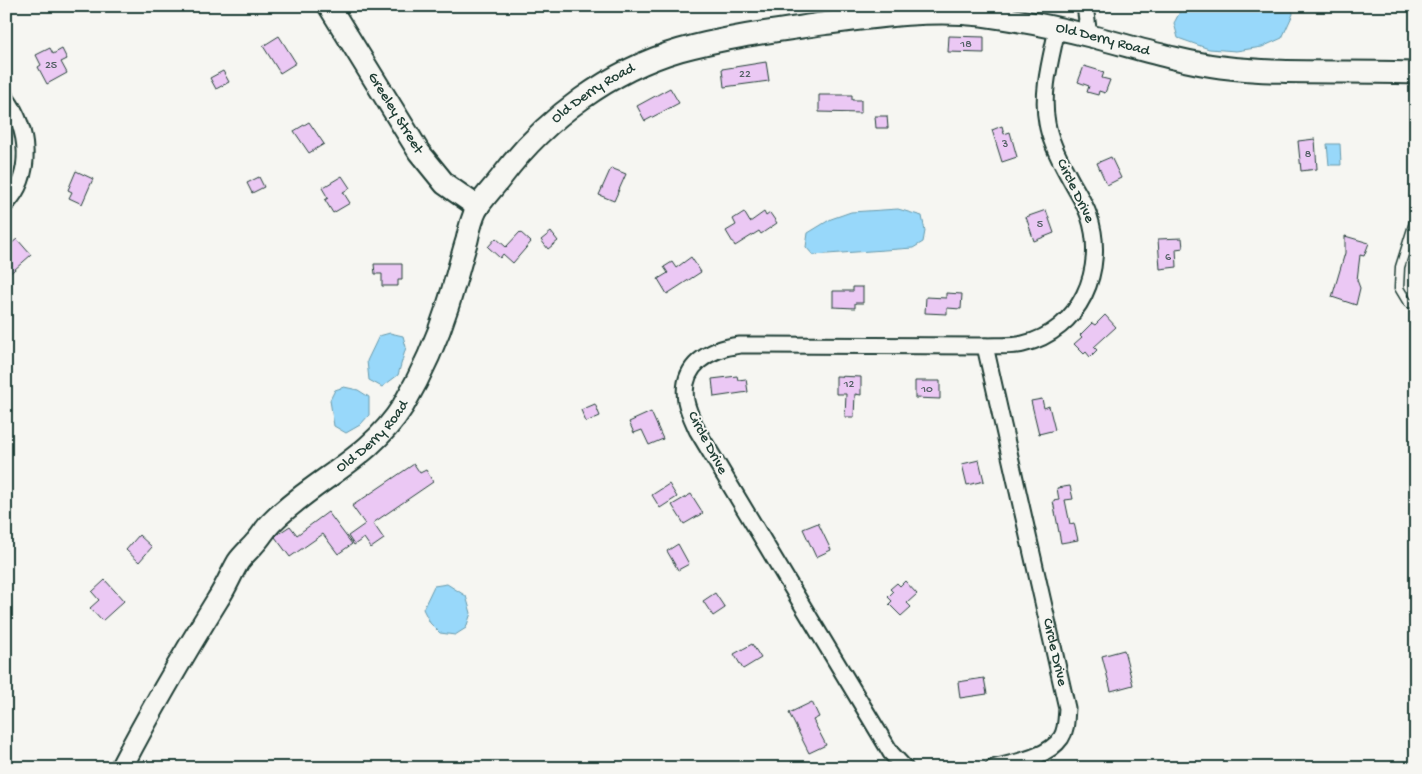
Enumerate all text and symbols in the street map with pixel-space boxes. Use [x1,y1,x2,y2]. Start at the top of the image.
street label: Old Derry Road [1054,19,1153,61]
house number: 18 [959,38,972,52]
house number: 25 [45,59,57,73]
street label: Old Derry Road [548,59,639,128]
house number: 22 [739,68,751,82]
street label: Greeley Street [363,69,428,159]
house number: 3 [1001,138,1008,152]
house number: 8 [1305,148,1312,162]
street label: Circle Drive [1052,156,1098,226]
house number: 5 [1037,218,1043,232]
house number: 6 [1165,251,1172,265]
house number: 12 [843,378,854,392]
house number: 10 [920,383,933,397]
street label: Old Derry Road [333,396,414,477]
street label: Circle Drive [683,408,731,478]
street label: Circle Drive [1038,617,1071,688]

